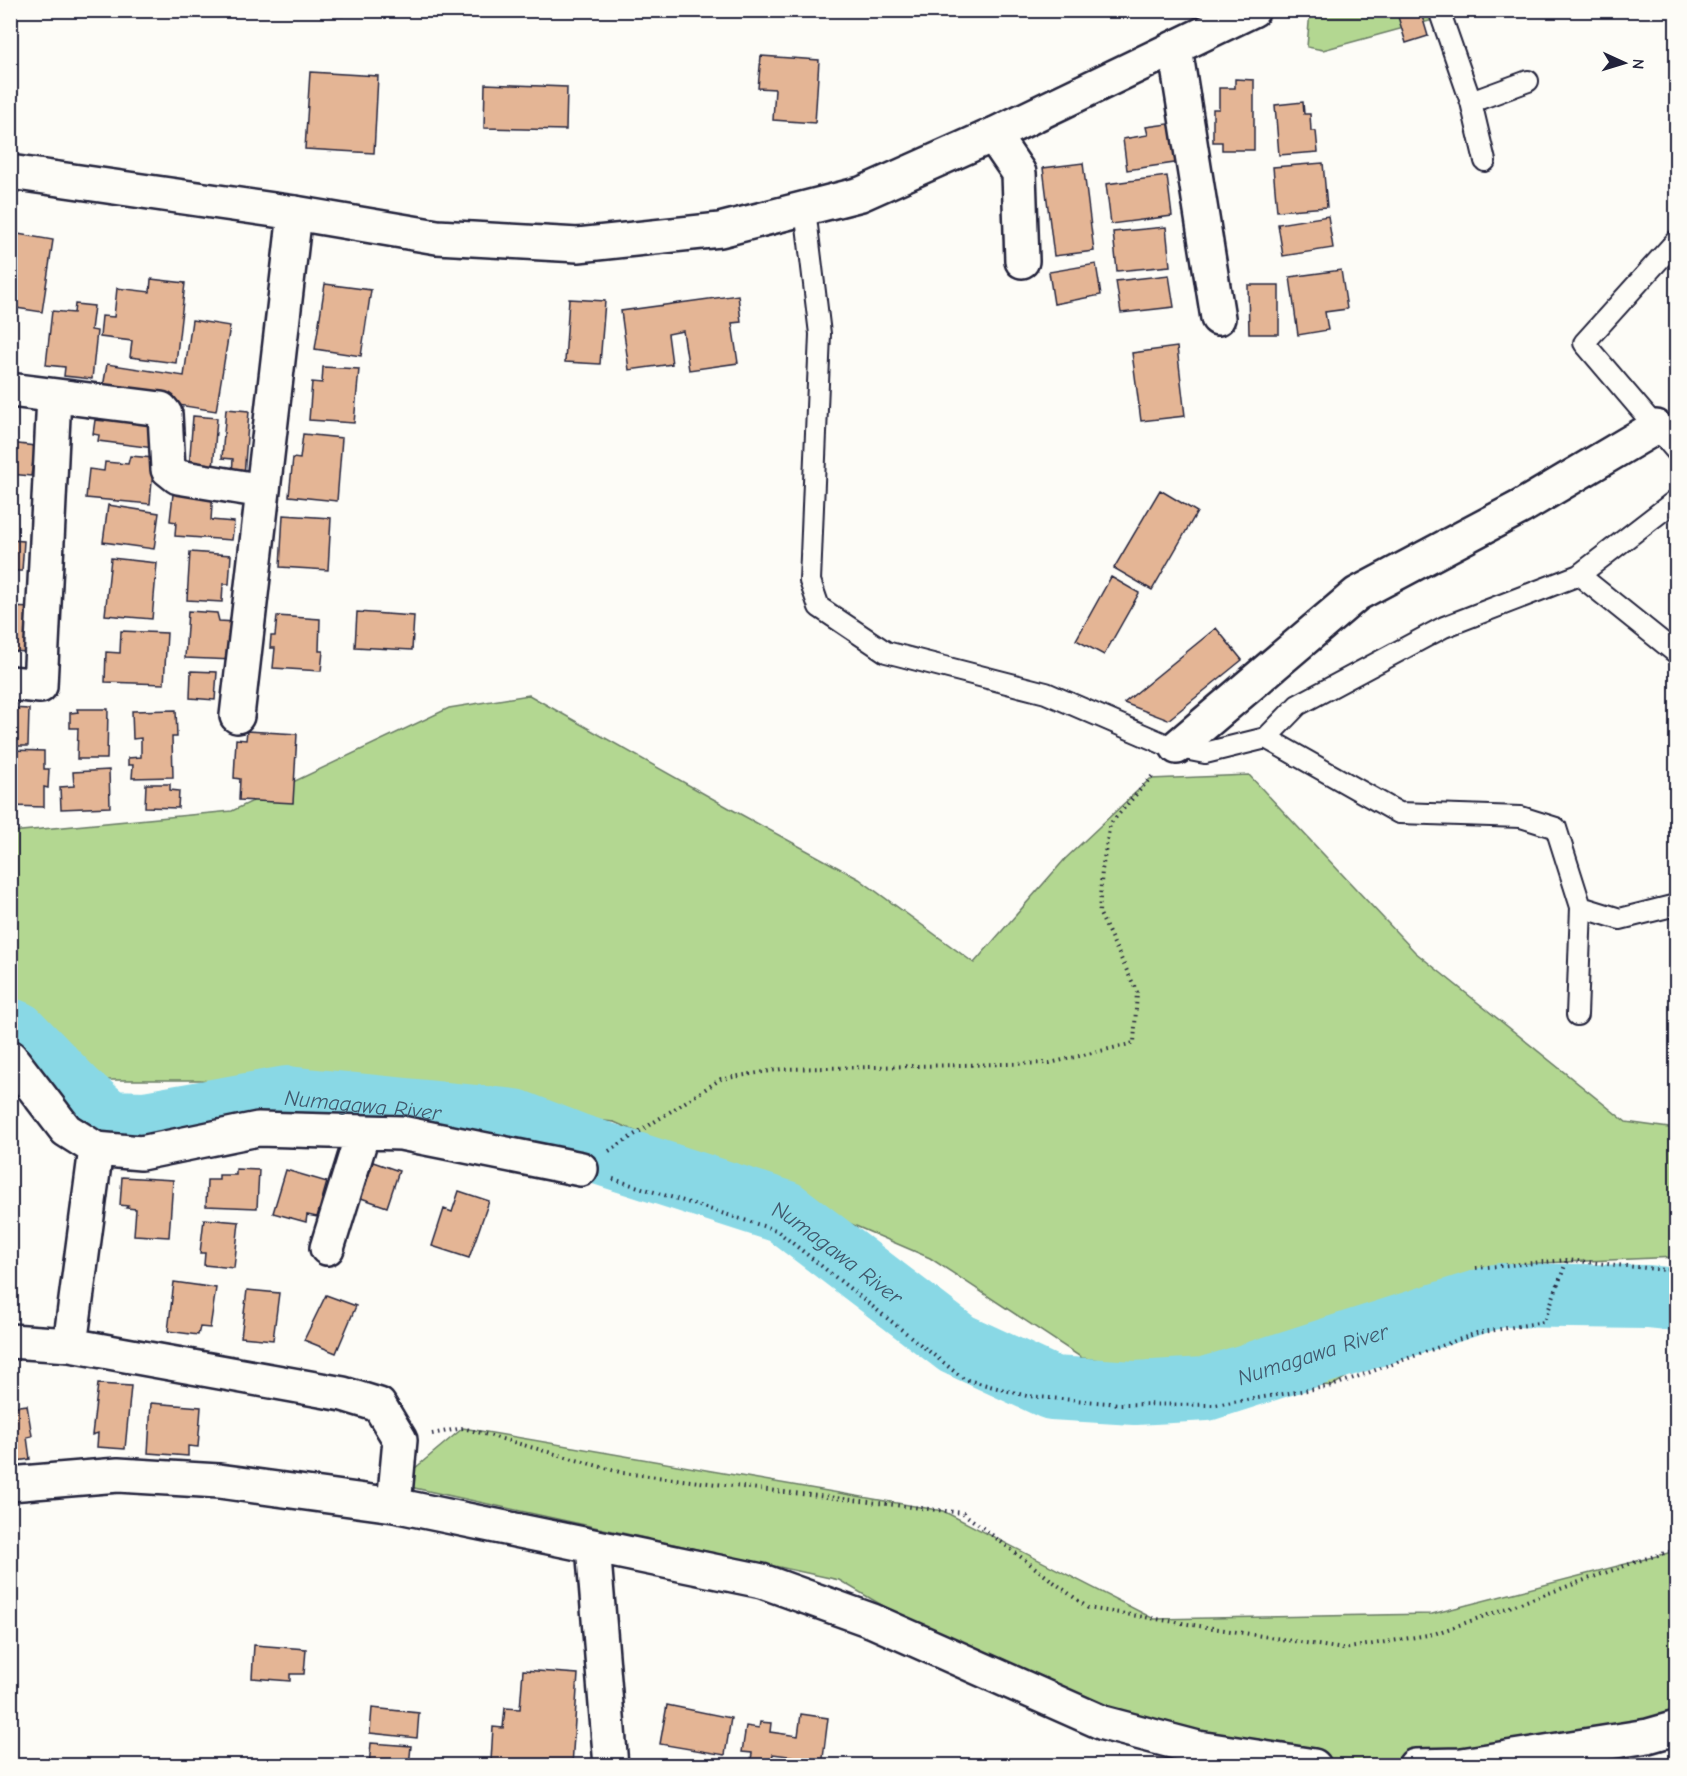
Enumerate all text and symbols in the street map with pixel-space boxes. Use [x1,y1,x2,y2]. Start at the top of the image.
north arrow [1594,33,1654,93]
text: N [1629,58,1647,70]
water label: Numagawa River [283,1085,443,1127]
water label: Numagawa River [769,1196,909,1311]
water label: Numagawa River [1234,1318,1393,1391]

